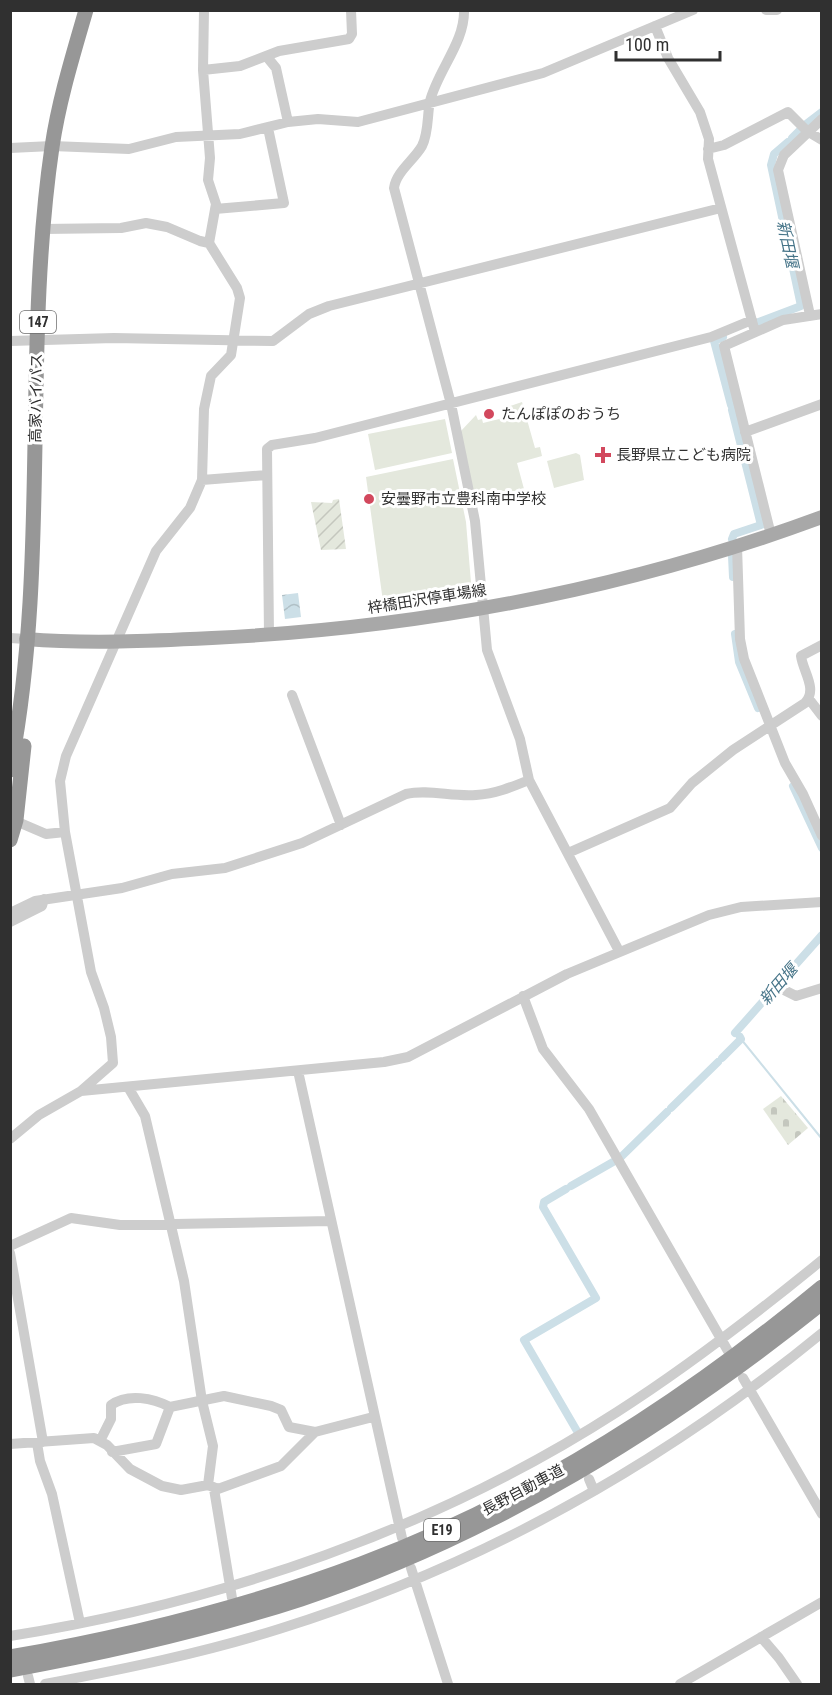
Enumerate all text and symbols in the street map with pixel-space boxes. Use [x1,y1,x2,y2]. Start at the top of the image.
scale bar [616,24,720,62]
text: 100 m [625,34,669,55]
water label: 新田堰 [773,219,802,272]
road number: 147 [20,311,56,333]
street label: 高家バイパス [26,353,46,443]
place label: たんぽぽのおうち [501,405,621,423]
marker: たんぽぽのおうち [482,407,496,421]
marker: 長野県立こども病院 [594,446,612,464]
place label: 長野県立こども病院 [616,446,751,464]
place label: 安曇野市立豊科南中学校 [381,490,546,508]
marker: 安曇野市立豊科南中学校 [362,492,376,506]
street label: 梓橋田沢停車場線 [366,581,488,617]
water label: 新田堰 [755,958,803,1009]
street label: 長野自動車道 [479,1461,567,1519]
road number: E19 [424,1519,460,1541]

